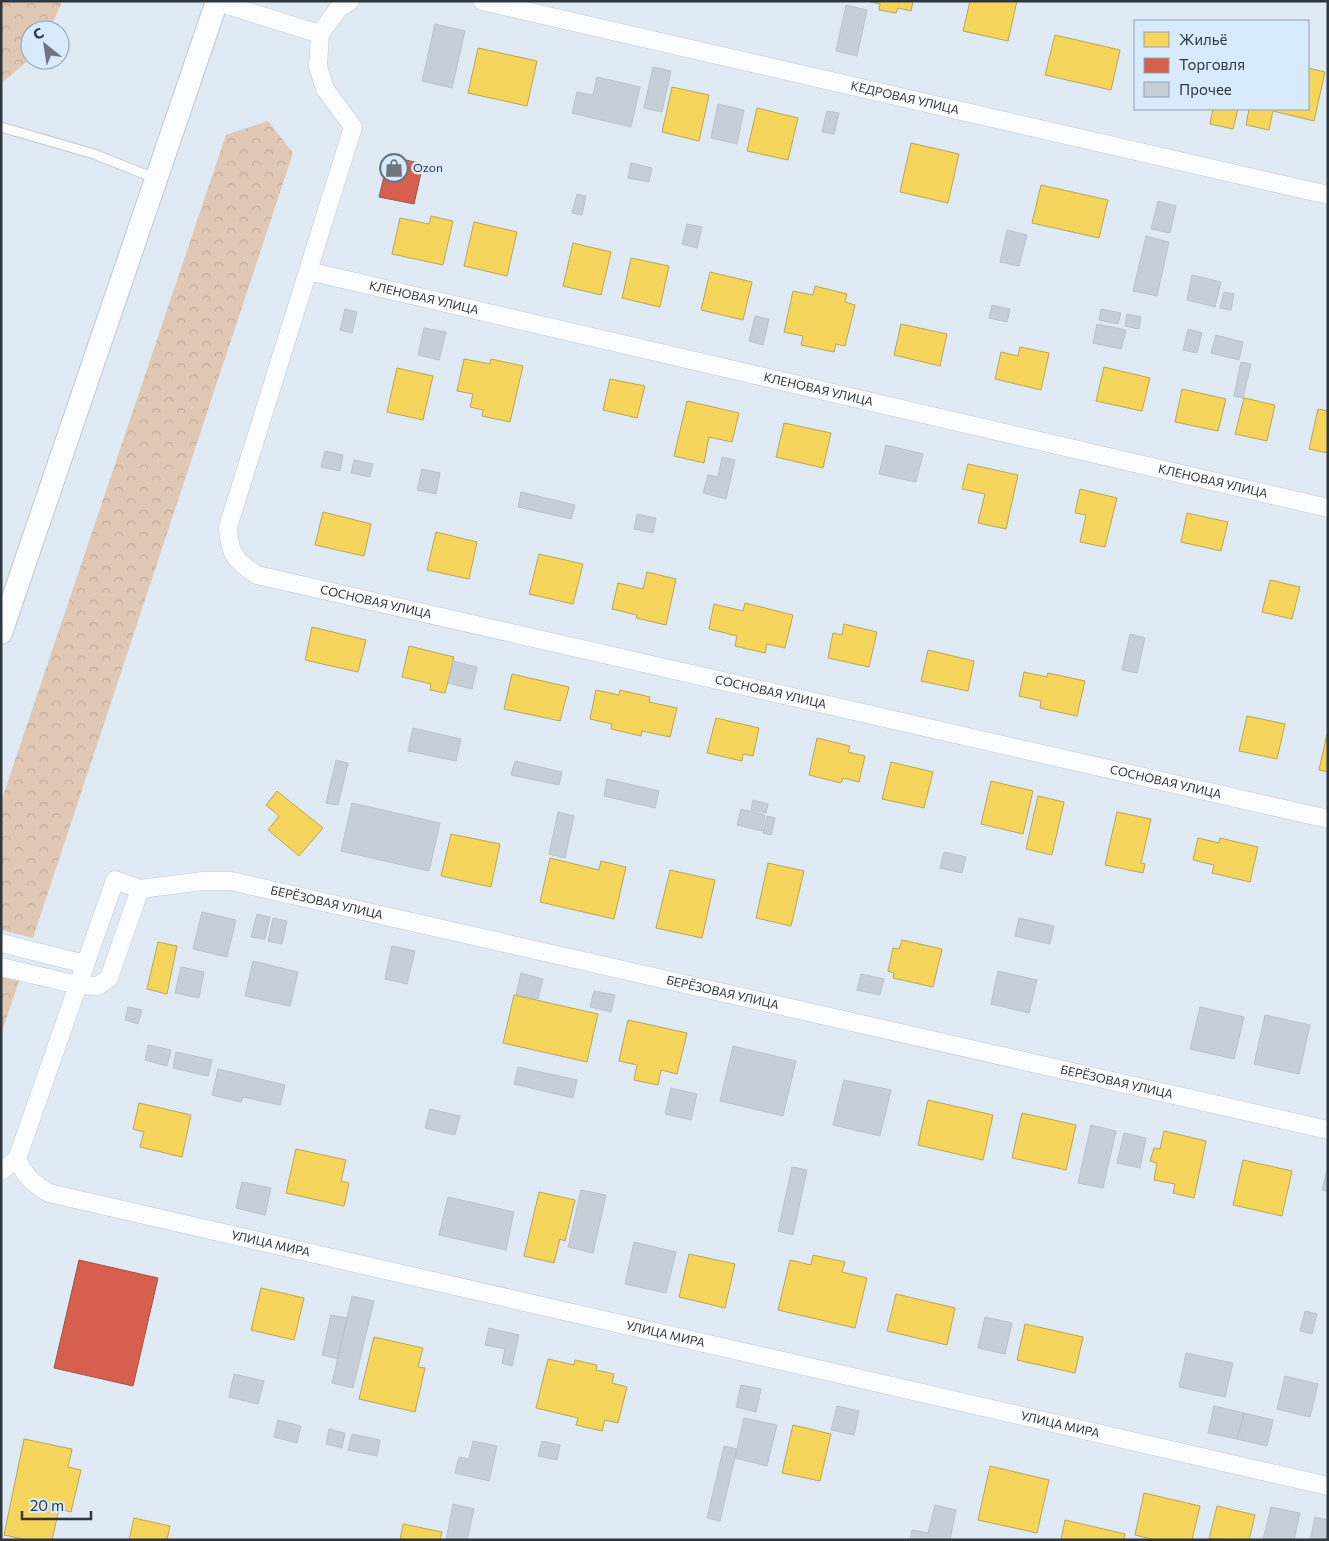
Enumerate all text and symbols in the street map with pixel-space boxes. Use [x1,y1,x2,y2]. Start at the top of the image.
north arrow [20,20,70,70]
legend [1134,20,1309,110]
text: С [30,24,47,43]
text: Жильё [1179,30,1227,48]
text: Торговля [1179,55,1245,73]
street label: КЕДРОВАЯ УЛИЦА [850,78,961,116]
text: Прочее [1179,80,1232,98]
shop icon: Ozon [379,153,409,183]
place label: Ozon [413,160,443,174]
street label: КЛЕНОВАЯ УЛИЦА [368,277,480,316]
street label: КЛЕНОВАЯ УЛИЦА [763,369,875,408]
street label: КЛЕНОВАЯ УЛИЦА [1157,461,1269,500]
street label: СОСНОВАЯ УЛИЦА [319,582,433,621]
street label: СОСНОВАЯ УЛИЦА [714,672,828,711]
street label: СОСНОВАЯ УЛИЦА [1109,762,1223,801]
street label: БЕРЁЗОВАЯ УЛИЦА [269,882,385,921]
street label: БЕРЁЗОВАЯ УЛИЦА [665,972,781,1011]
street label: БЕРЁЗОВАЯ УЛИЦА [1059,1062,1174,1101]
street label: УЛИЦА МИРА [230,1227,312,1259]
street label: УЛИЦА МИРА [625,1317,707,1349]
street label: УЛИЦА МИРА [1020,1408,1101,1440]
scale bar [22,1488,91,1520]
text: 20 m [30,1496,64,1514]

